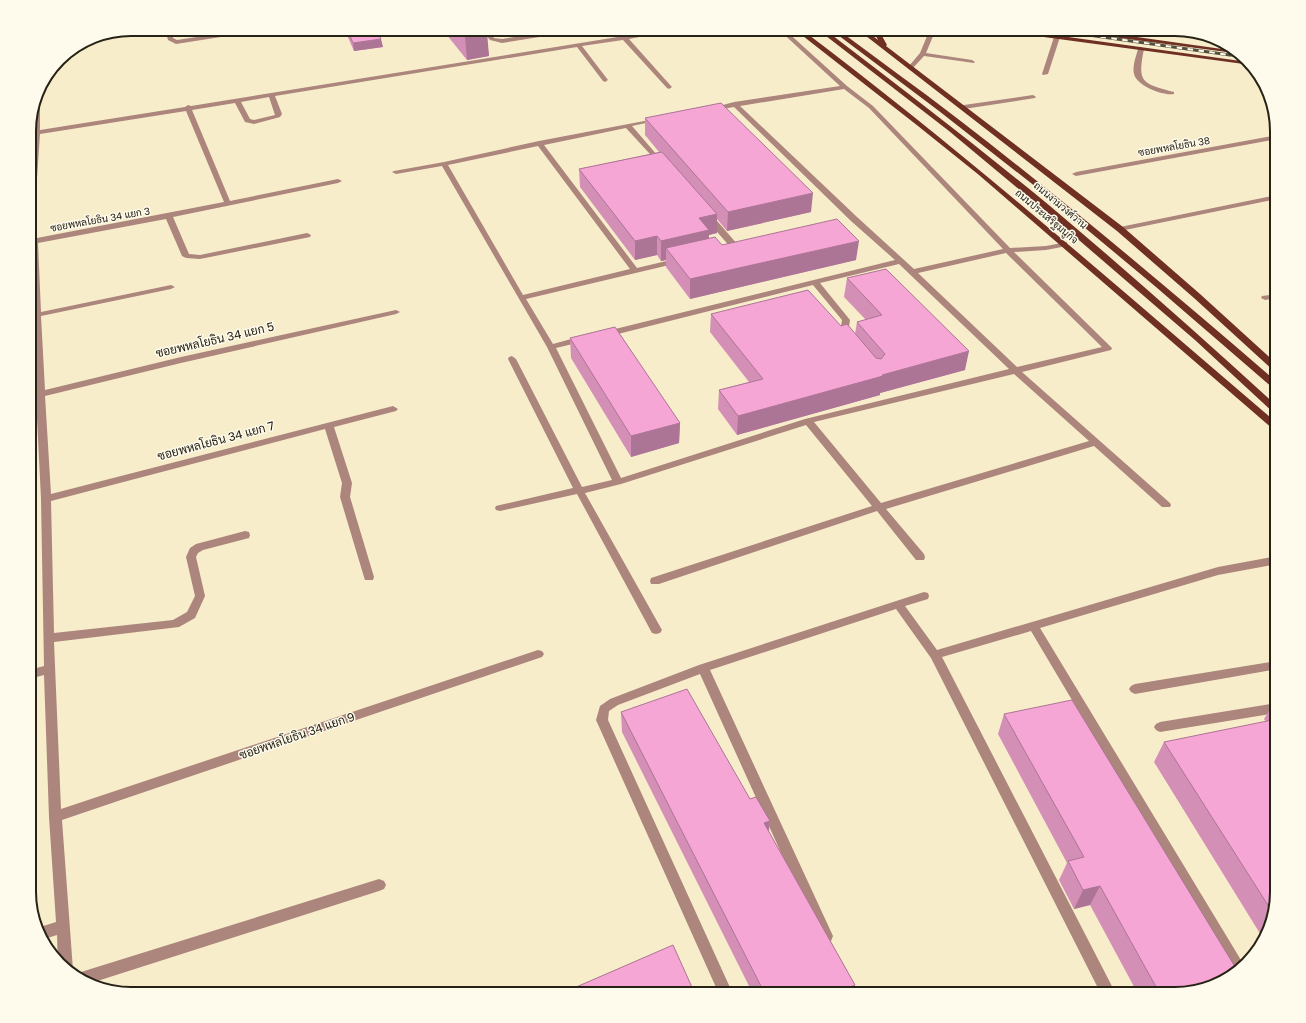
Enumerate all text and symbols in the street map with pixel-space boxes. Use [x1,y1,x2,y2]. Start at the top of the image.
street label: ซอยพหลโยธิน 38 [1137,134,1211,158]
street label: ถนนงามวงศ์วาน [1032,178,1091,231]
street label: ถนนประเสริฐมนูกิจ [1012,186,1081,247]
street label: ซอยพหลโยธิน 34 แยก 3 [49,204,151,234]
street label: ซอยพหลโยธิน 34 แยก 5 [154,319,276,360]
street label: ซอยพหลโยธิน 34 แยก 7 [156,418,276,463]
street label: ซอยพหลโยธิน 34 แยก 9 [237,709,357,762]

